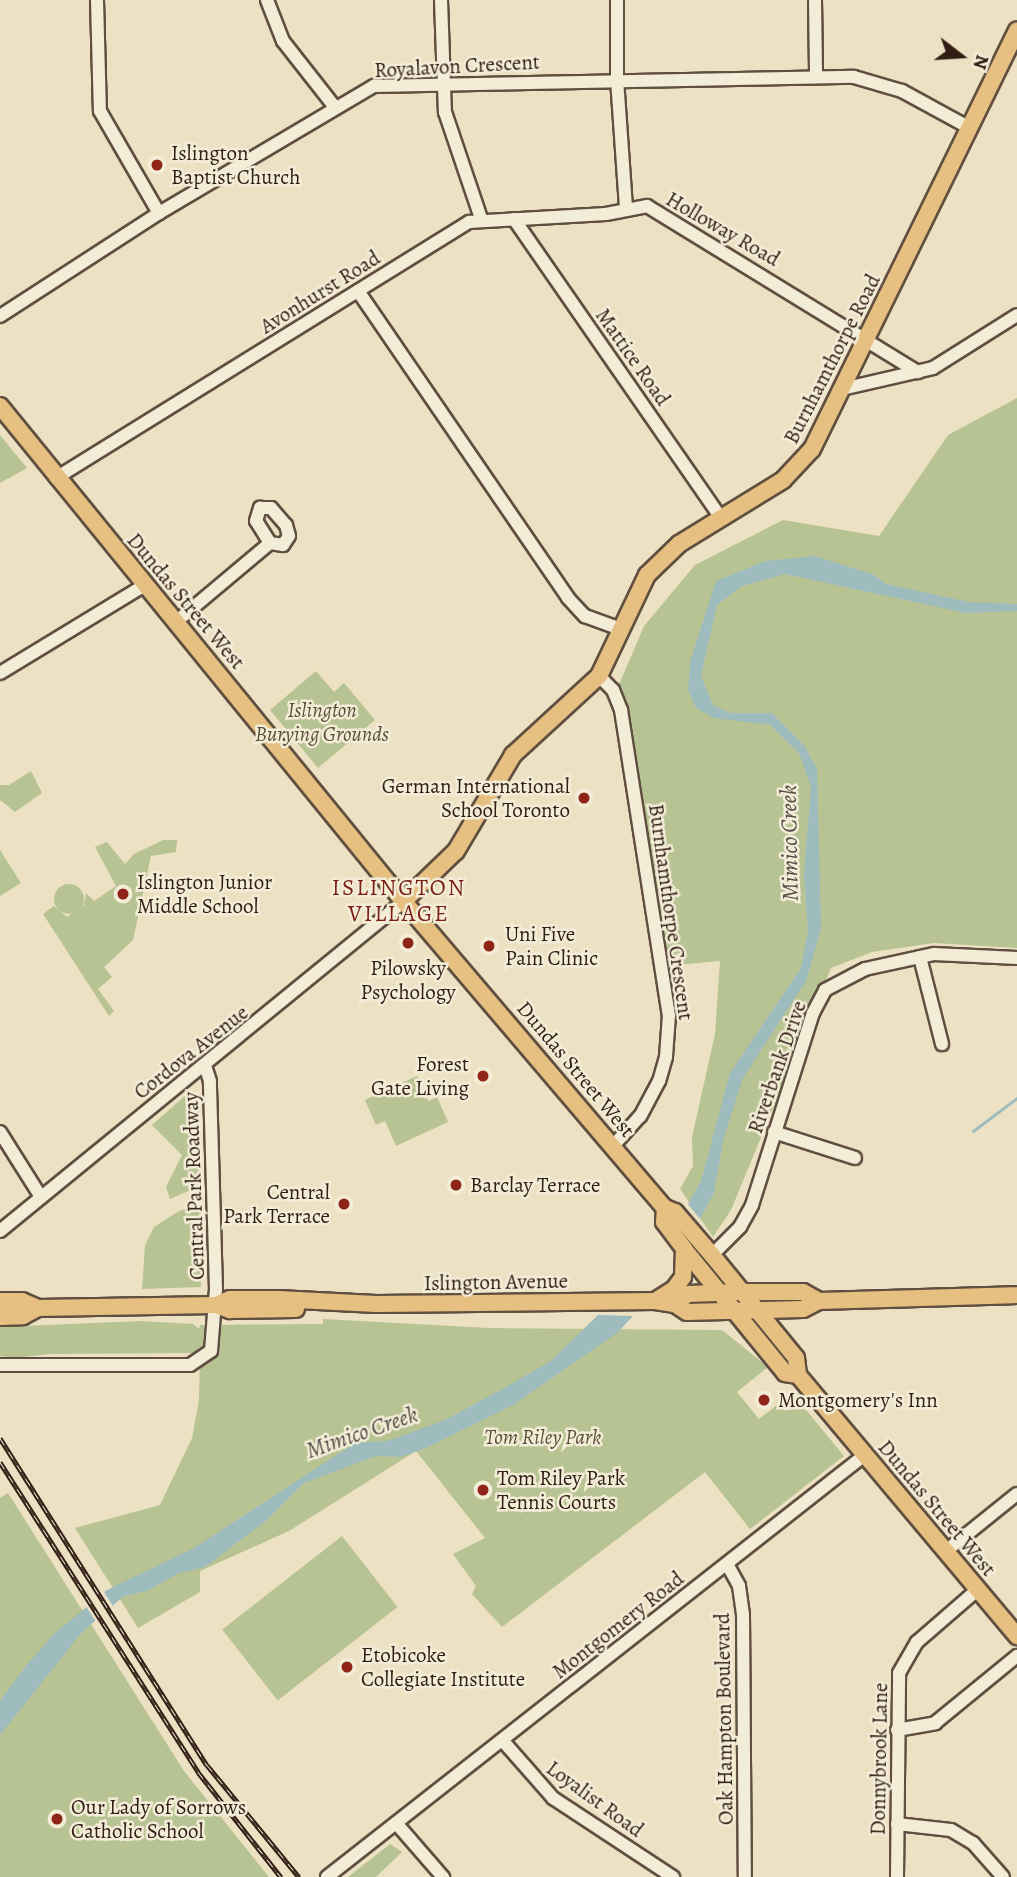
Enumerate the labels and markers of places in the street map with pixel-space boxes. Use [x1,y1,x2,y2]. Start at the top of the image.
place label: Islington Baptist Church [171,140,300,190]
marker: Islington Baptist Church [149,157,165,173]
place label: German International School Toronto [382,773,570,823]
marker: German International School Toronto [576,790,592,806]
place label: Islington Junior Middle School [137,869,272,919]
marker: Islington Junior Middle School [115,886,131,902]
place label: Uni Five Pain Clinic [505,921,598,971]
marker: Pilowsky Psychology [398,933,418,953]
marker: Uni Five Pain Clinic [479,936,499,956]
place label: Pilowsky Psychology [360,955,456,1005]
place label: Forest Gate Living [371,1051,469,1101]
marker: Forest Gate Living [475,1068,491,1084]
place label: Barclay Terrace [470,1172,600,1198]
marker: Barclay Terrace [448,1177,464,1193]
place label: Central Park Terrace [223,1179,330,1229]
marker: Central Park Terrace [336,1196,352,1212]
place label: Montgomery's Inn [778,1387,938,1413]
marker: Montgomery's Inn [756,1392,772,1408]
place label: Tom Riley Park Tennis Courts [497,1465,625,1515]
marker: Tom Riley Park Tennis Courts [475,1482,491,1498]
place label: Etobicoke Collegiate Institute [361,1642,525,1692]
marker: Etobicoke Collegiate Institute [339,1659,355,1675]
place label: Our Lady of Sorrows Catholic School [71,1794,246,1844]
marker: Our Lady of Sorrows Catholic School [49,1811,65,1827]

